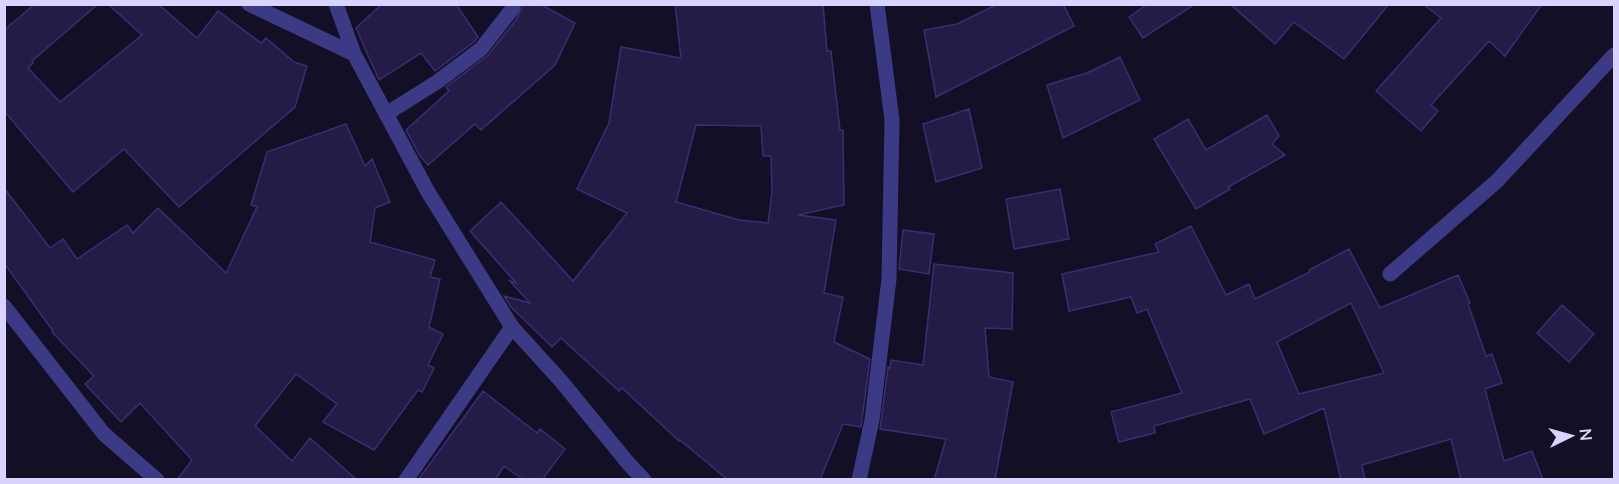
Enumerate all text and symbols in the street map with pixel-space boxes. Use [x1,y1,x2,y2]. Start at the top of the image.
north arrow [1541,406,1601,466]
text: N [1576,428,1596,442]

